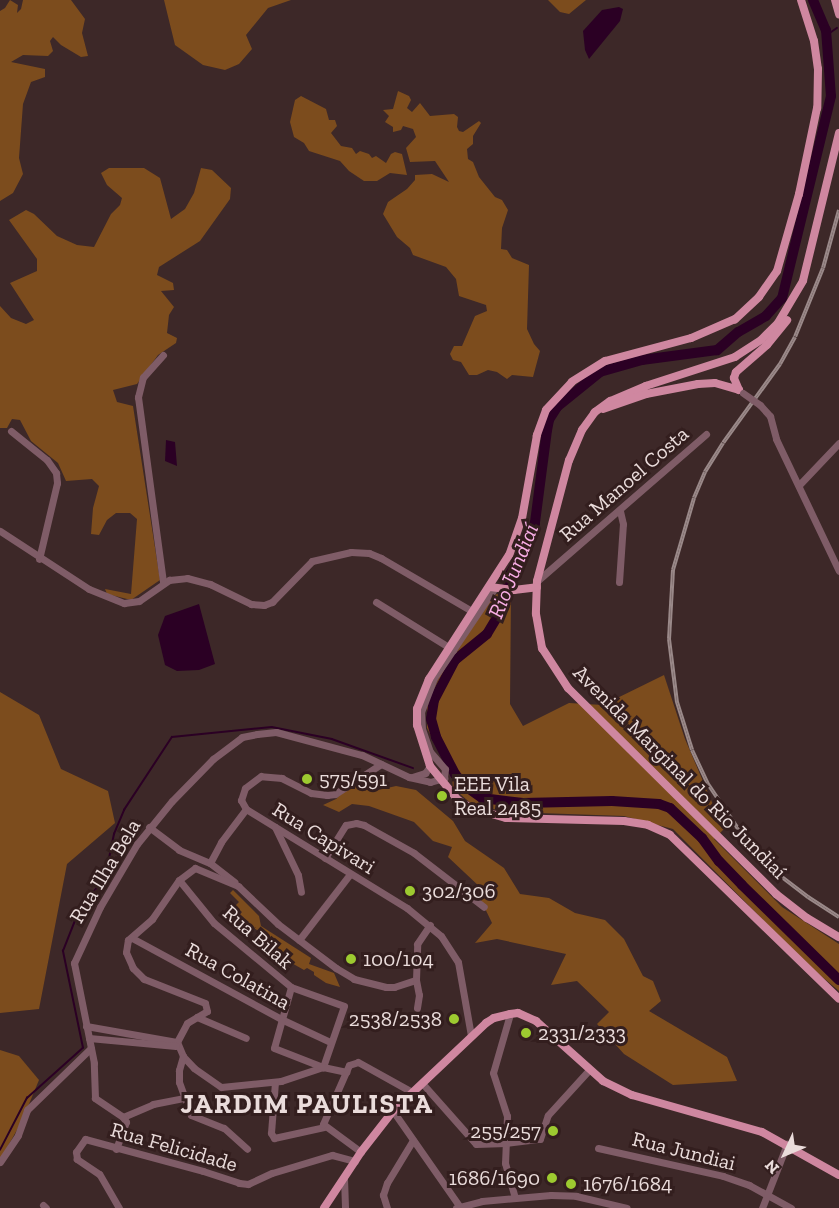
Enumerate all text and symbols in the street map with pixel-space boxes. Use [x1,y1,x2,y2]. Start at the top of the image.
street label: Rua Manoel Costa [554,421,694,547]
water label: Rio Jundiaí [482,520,544,622]
street label: Avenida Marginal do Rio Jundiaí [568,660,792,884]
place label: 575/591 [319,766,387,792]
place label: EEE Vila Real 2485 [454,771,541,821]
marker: 575/591 [300,772,314,786]
marker: EEE Vila Real 2485 [435,789,449,803]
street label: Rua Capivari [268,797,380,879]
street label: Rua Ilha Bela [64,814,146,928]
place label: 302/306 [422,878,496,904]
marker: 302/306 [403,884,417,898]
street label: Rua Bilak [218,900,298,974]
street label: Rua Colatina [181,937,295,1015]
place label: 100/104 [363,946,434,972]
marker: 100/104 [344,952,358,966]
place label: 2538/2538 [349,1006,442,1032]
marker: 2538/2538 [447,1012,461,1026]
place label: 2331/2333 [538,1020,626,1046]
marker: 2331/2333 [519,1026,533,1040]
district label: JARDIM PAULISTA [180,1089,434,1121]
street label: Rua Felicidade [108,1117,240,1177]
place label: 255/257 [470,1118,541,1144]
marker: 255/257 [546,1124,560,1138]
north arrow [755,1124,815,1184]
street label: Rua Jundiai [630,1126,738,1176]
text: N [761,1156,783,1178]
place label: 1686/1690 [449,1165,540,1191]
marker: 1686/1690 [545,1171,559,1185]
place label: 1676/1684 [583,1171,672,1197]
marker: 1676/1684 [564,1177,578,1191]

